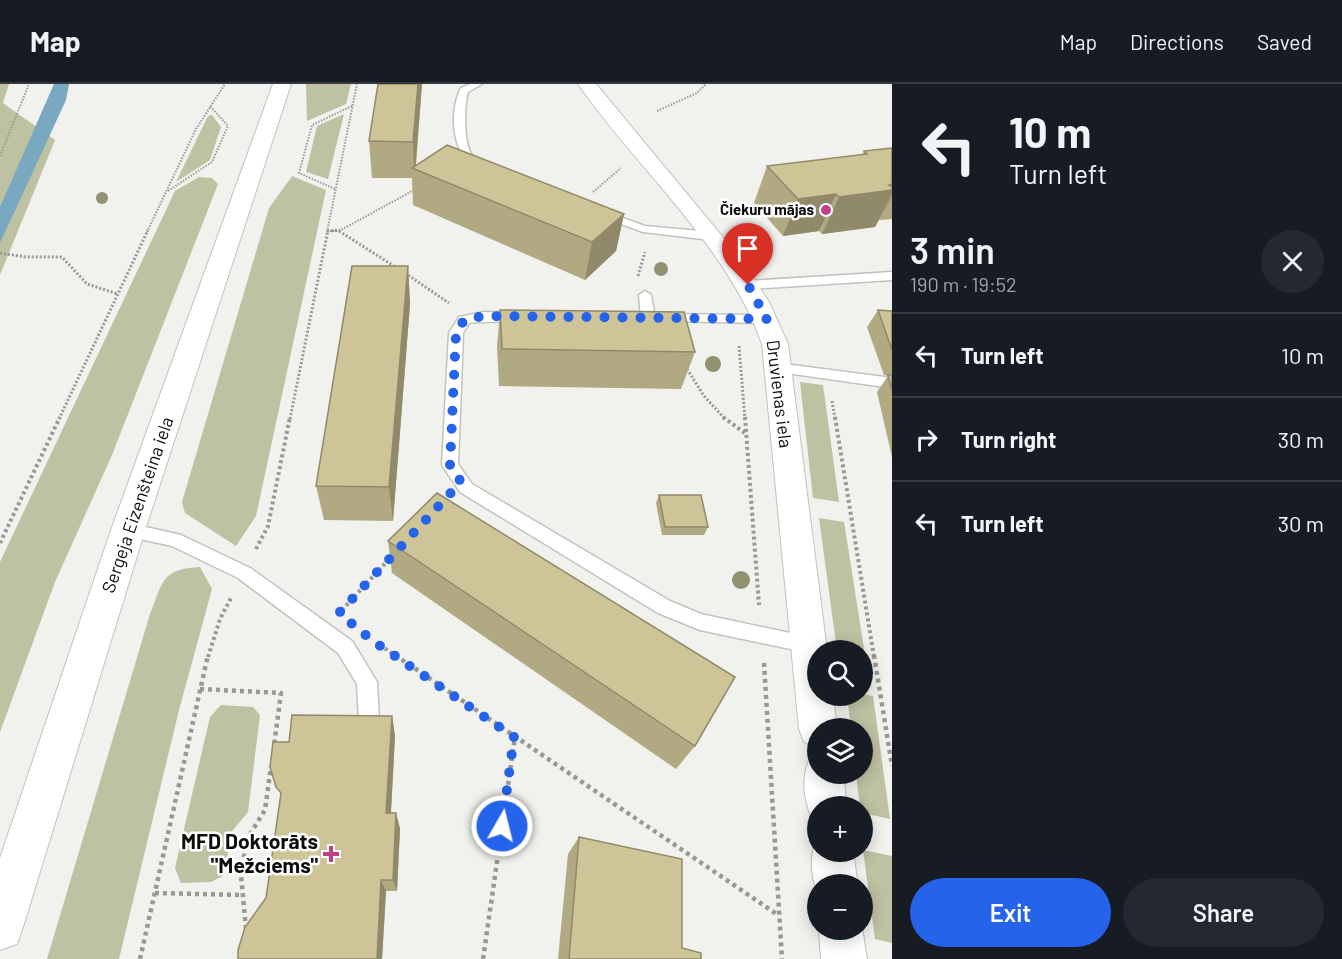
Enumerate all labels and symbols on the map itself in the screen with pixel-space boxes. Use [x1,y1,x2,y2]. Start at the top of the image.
place label: Čiekuru mājas [720,200,814,218]
marker: Čiekuru mājas [819,203,833,217]
pin [722,223,773,285]
street label: Druvienas iela [762,339,798,449]
street label: Sergeja Eizenšteina iela [97,414,178,596]
position arrow [470,794,534,858]
place label: MFD Doktorāts "Mežciems" [181,828,318,877]
marker: MFD Doktorāts "Mežciems" [322,845,340,863]

